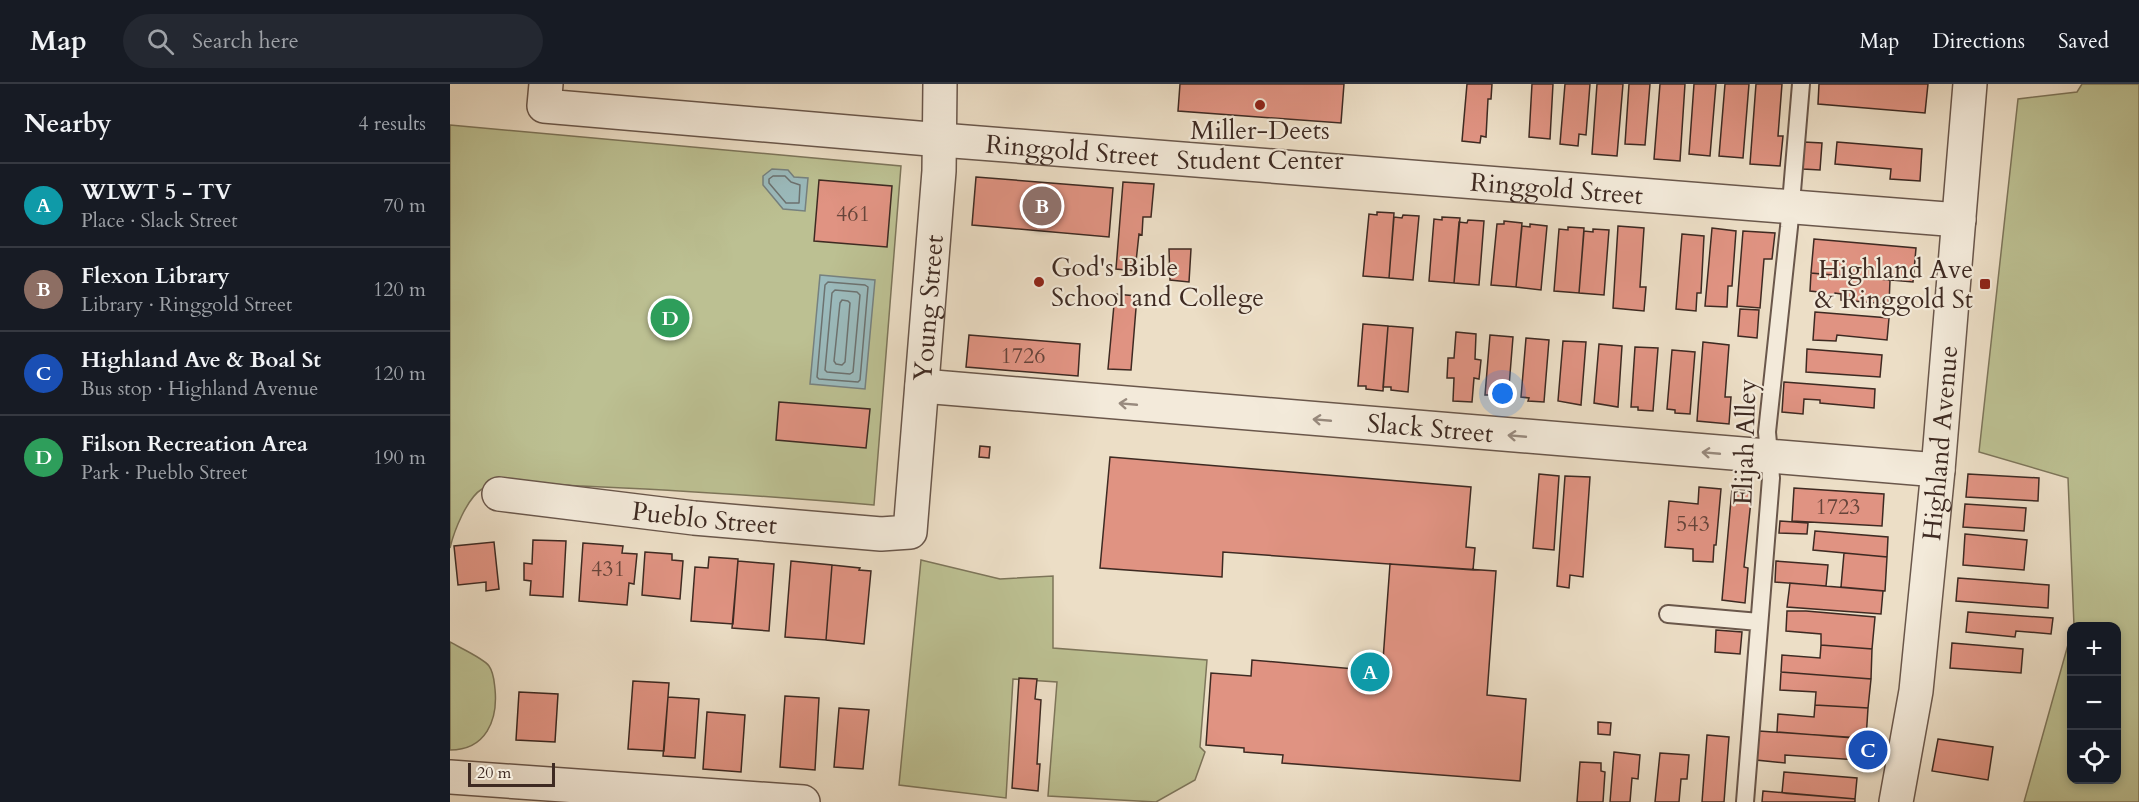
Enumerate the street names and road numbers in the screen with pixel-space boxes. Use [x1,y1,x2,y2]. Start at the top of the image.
street label: Ringgold Street [984,126,1160,175]
street label: Ringgold Street [1469,164,1644,213]
street label: Young Street [905,233,951,382]
street label: Highland Avenue [1914,344,1966,542]
street label: Elijah Alley [1725,378,1765,506]
street label: Slack Street [1366,405,1495,451]
street label: Pueblo Street [630,493,779,543]

